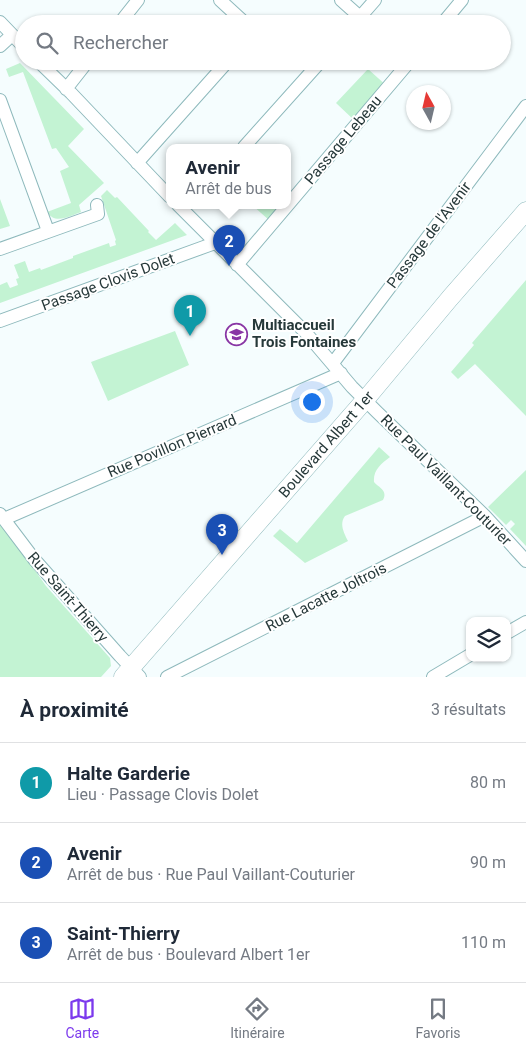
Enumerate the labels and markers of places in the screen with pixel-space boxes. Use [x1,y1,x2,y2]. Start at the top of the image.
pin: 2 [213,225,245,266]
pin: 1 [174,295,206,336]
place label: Multiaccueil Trois Fontaines [252,316,356,351]
school or university icon: Multiaccueil Trois Fontaines [224,322,248,346]
pin: 3 [206,514,238,555]

